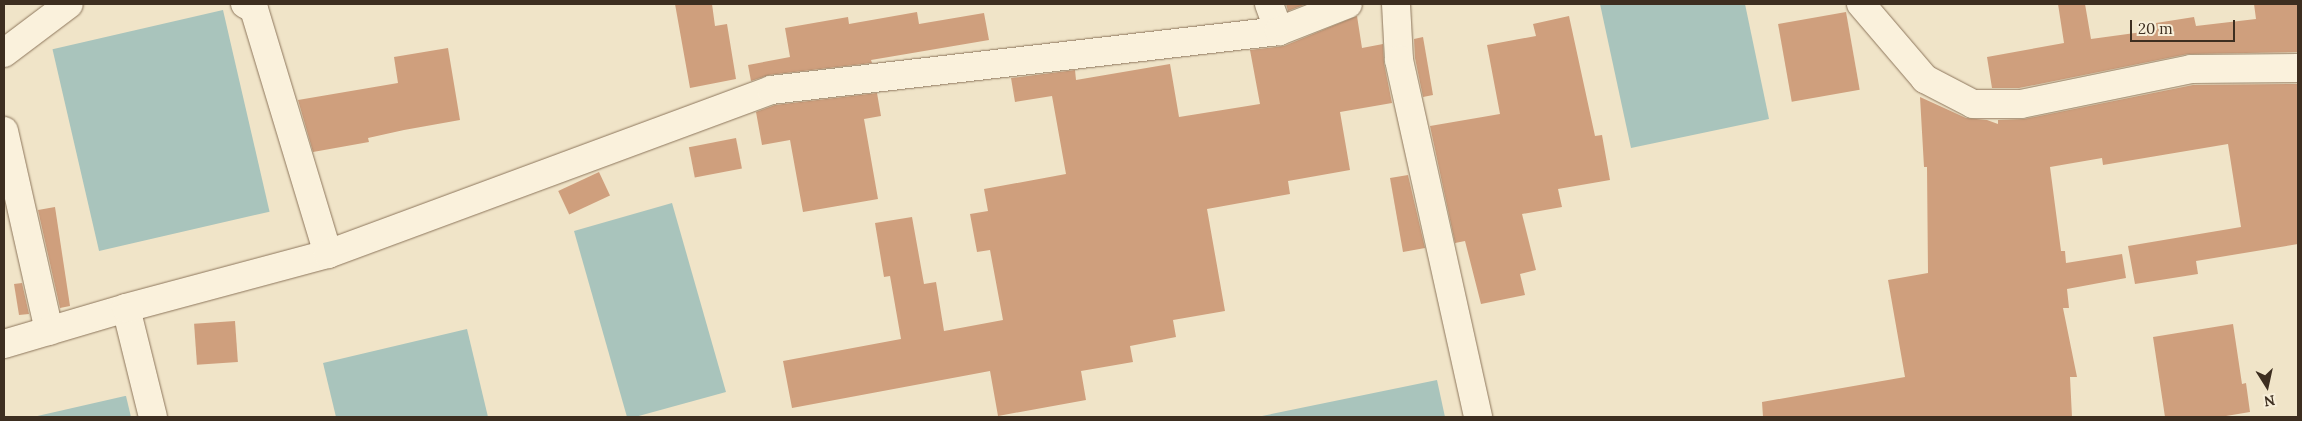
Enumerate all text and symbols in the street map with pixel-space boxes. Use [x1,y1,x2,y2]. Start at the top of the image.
scale bar [2132,10,2237,42]
text: 20 m [2138,19,2173,38]
north arrow [2242,361,2292,411]
text: N [2263,391,2277,411]

